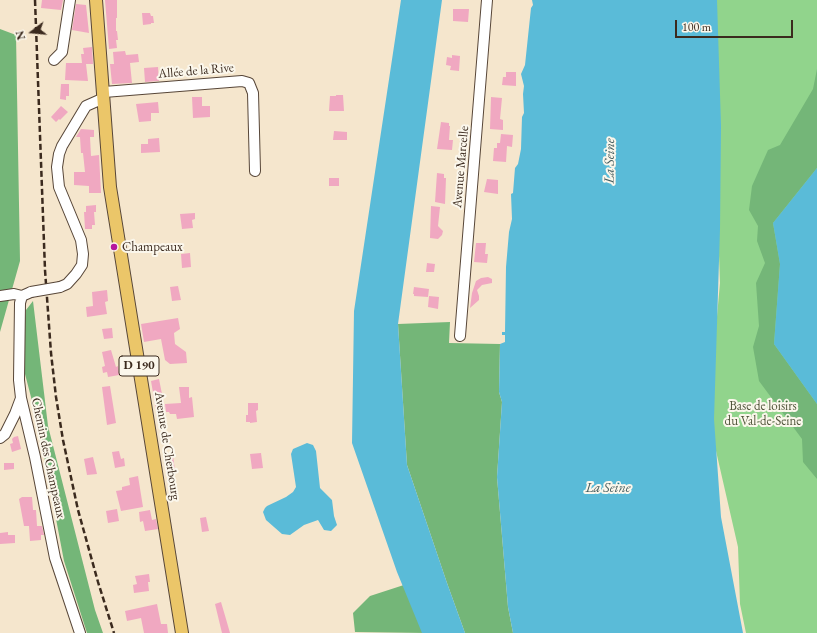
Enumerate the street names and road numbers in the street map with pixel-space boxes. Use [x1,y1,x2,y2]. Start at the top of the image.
street label: Allée de la Rive [158,60,234,82]
street label: Avenue Marcelle [450,125,472,209]
road number: D 190 [119,356,159,376]
street label: Avenue de Cherbourg [151,391,183,501]
street label: Chemin des Champeaux [28,396,68,520]

